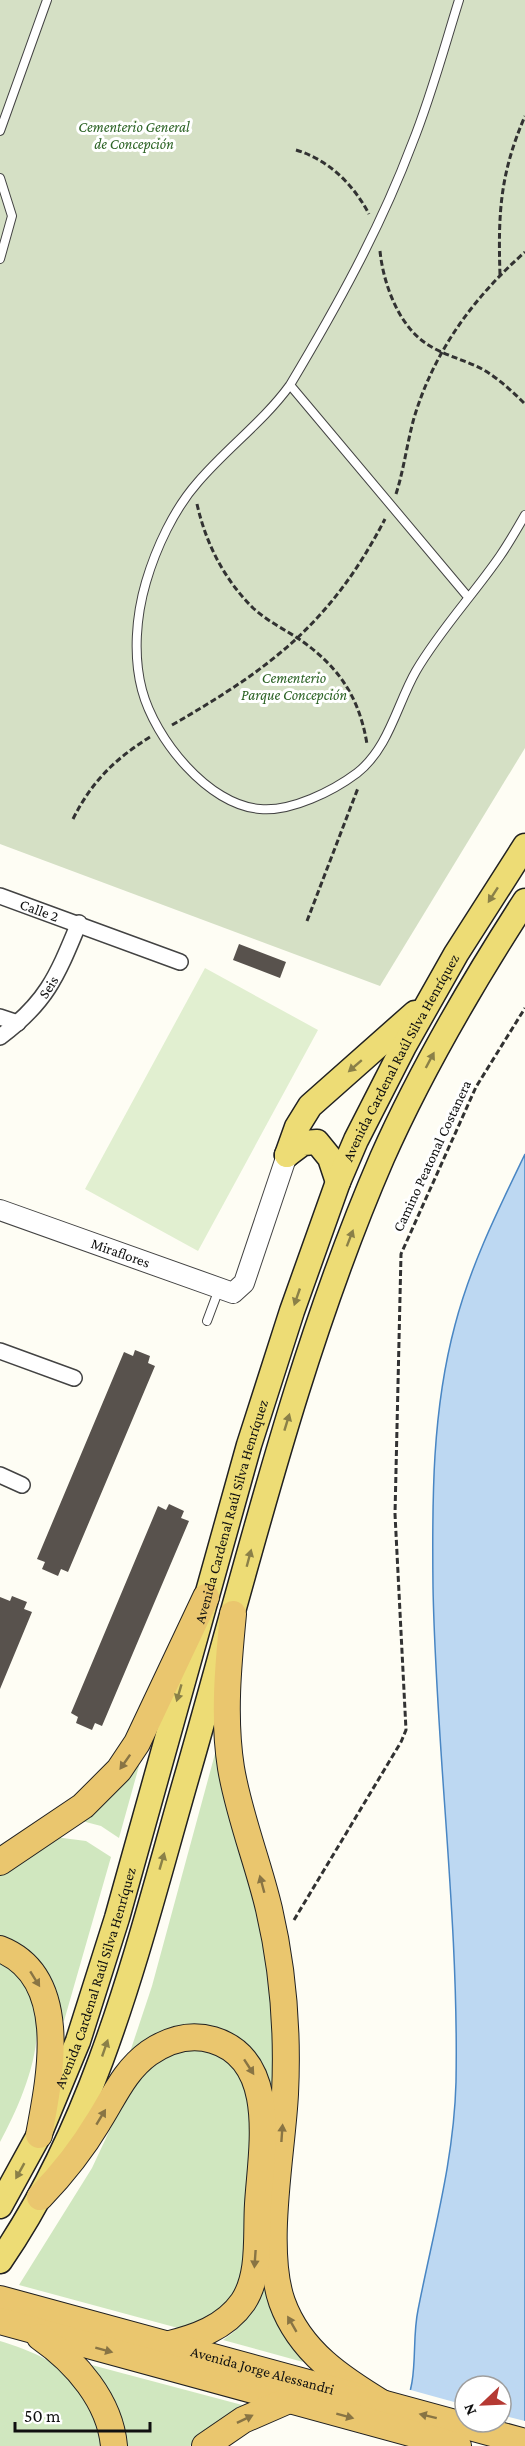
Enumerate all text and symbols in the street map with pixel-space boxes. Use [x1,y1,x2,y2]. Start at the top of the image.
park label: Cementerio General de Concepción [78,119,190,153]
park label: Cementerio Parque Concepción [241,670,347,704]
one-way arrow [488,887,499,903]
street label: Calle 2 [18,896,61,925]
street label: Avenida Cardenal Raúl Silva Henríquez [340,951,462,1164]
street label: Seis [35,973,62,1001]
one-way arrow [425,1051,435,1068]
one-way arrow [348,1059,363,1072]
street label: Camino Peatonal Costanera [390,1078,474,1234]
one-way arrow [345,1228,355,1246]
street label: Miraflores [89,1235,152,1271]
one-way arrow [292,1288,302,1306]
street label: Avenida Cardenal Raúl Silva Henríquez [192,1398,271,1625]
one-way arrow [283,1413,293,1431]
one-way arrow [245,1548,254,1566]
one-way arrow [174,1684,183,1702]
one-way arrow [120,1754,131,1770]
one-way arrow [158,1852,167,1870]
street label: Avenida Cardenal Raúl Silva Henríquez [51,1866,139,2091]
one-way arrow [257,1875,267,1893]
one-way arrow [29,1971,40,1987]
one-way arrow [101,2039,111,2057]
one-way arrow [243,2059,254,2075]
one-way arrow [95,2109,106,2125]
one-way arrow [277,2123,287,2142]
one-way arrow [15,2162,25,2179]
one-way arrow [250,2250,260,2269]
one-way arrow [287,2316,298,2332]
street label: Avenida Jorge Alessandri [189,2343,336,2398]
one-way arrow [95,2345,113,2355]
north arrow [453,2374,513,2434]
scale bar [15,2395,150,2433]
text: N [460,2401,480,2418]
text: 50 m [24,2406,61,2426]
one-way arrow [336,2411,355,2421]
one-way arrow [419,2411,437,2421]
one-way arrow [236,2415,254,2425]

